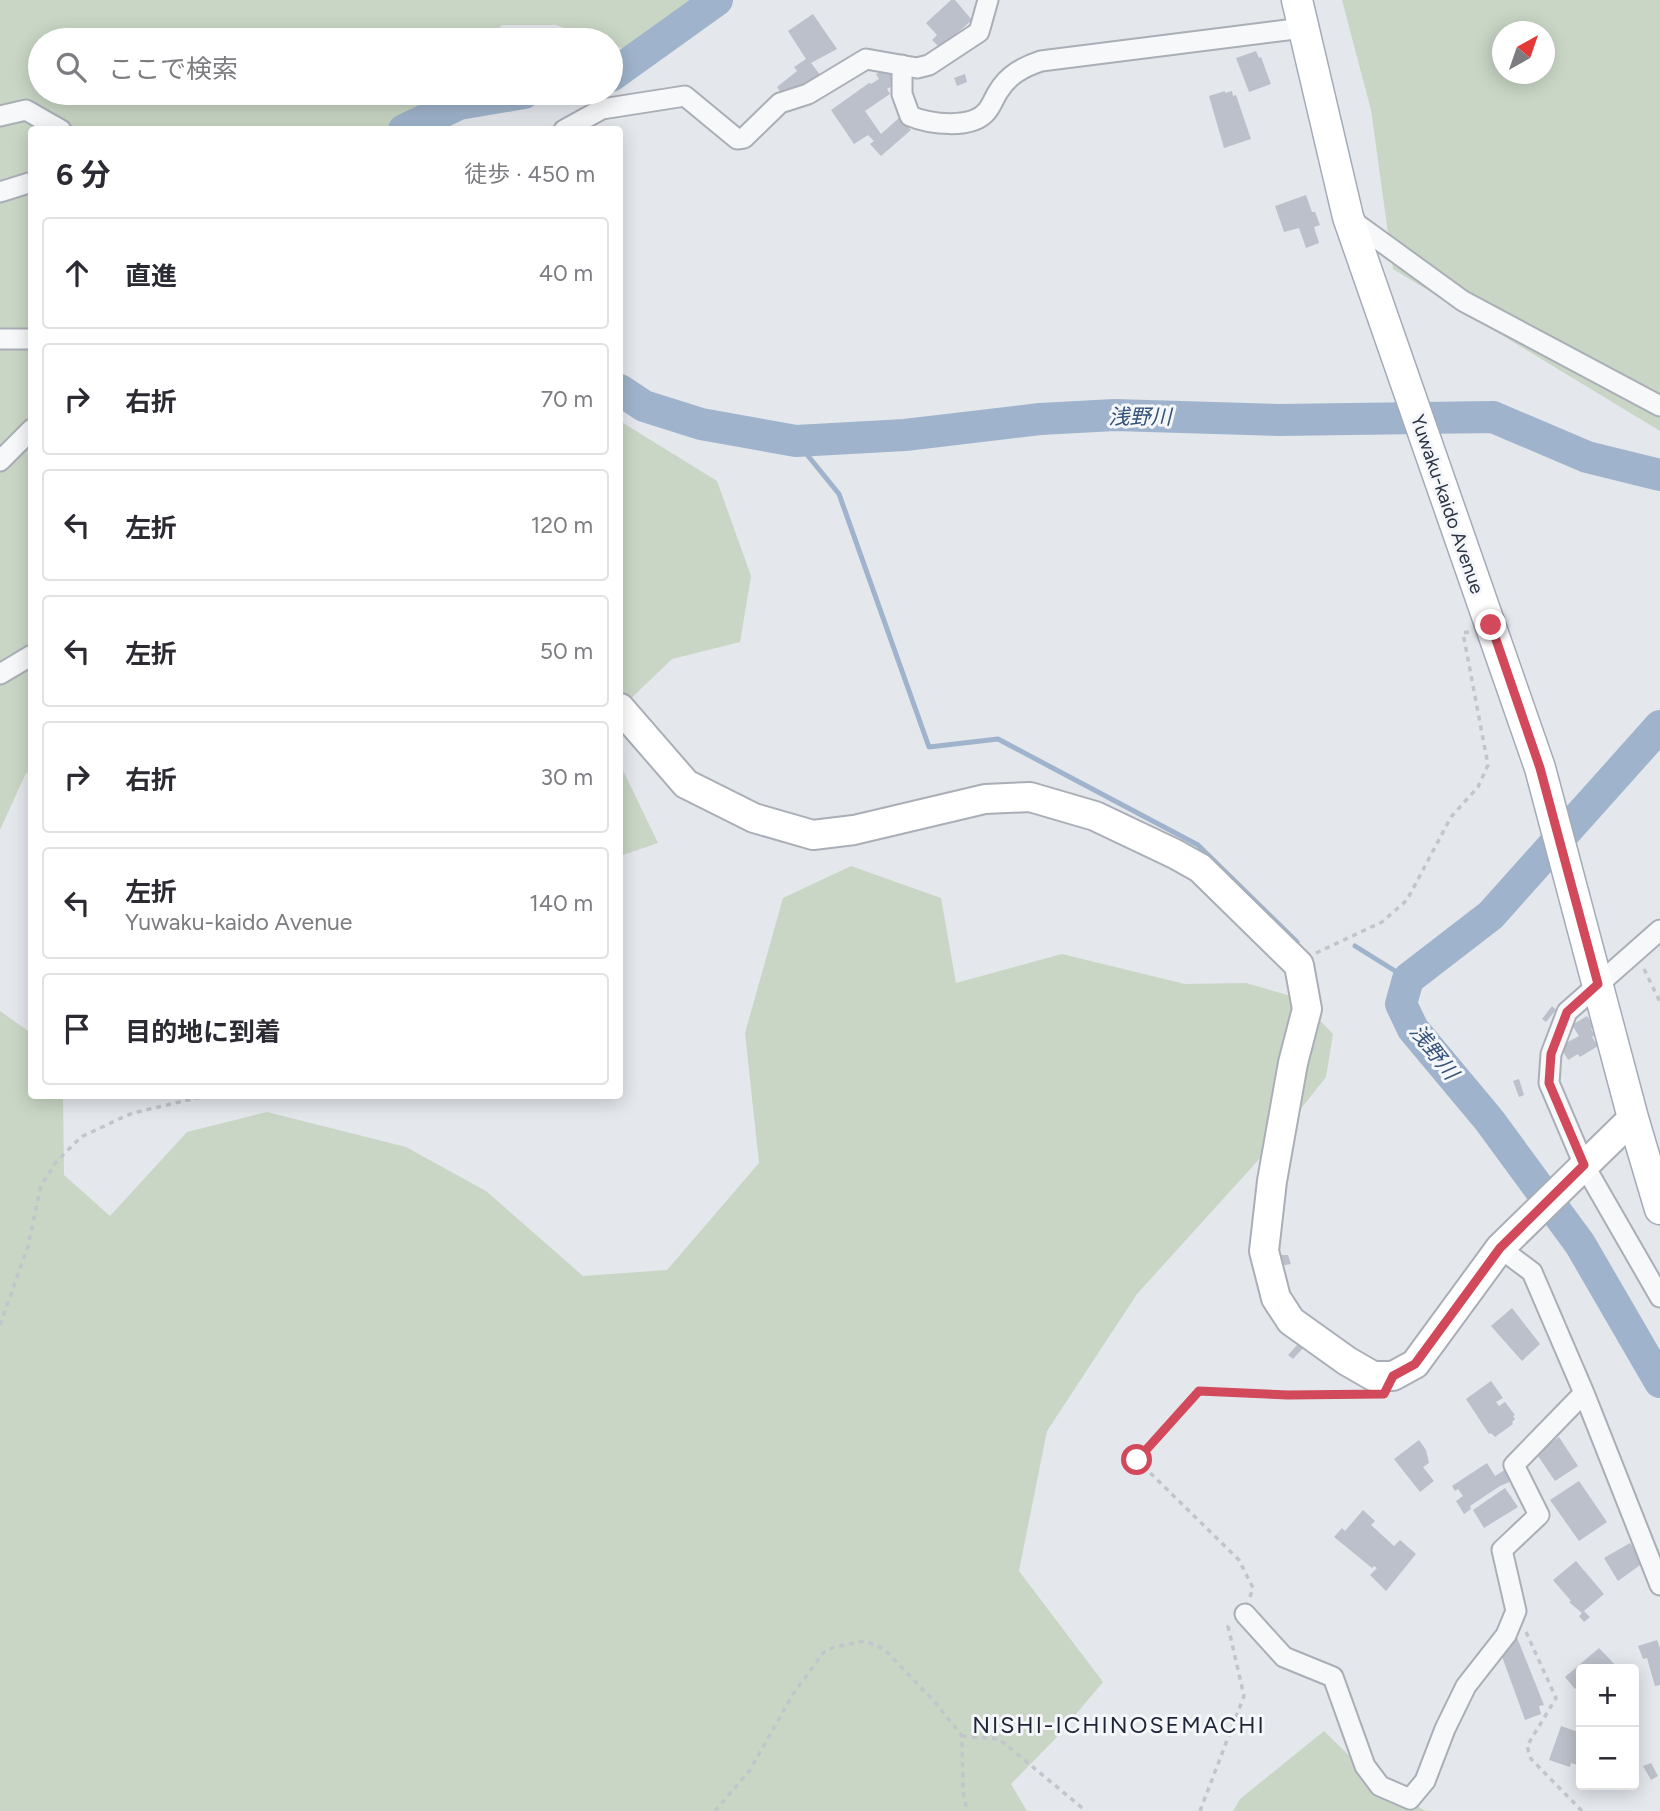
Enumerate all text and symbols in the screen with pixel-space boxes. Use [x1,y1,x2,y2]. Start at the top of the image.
north arrow [1492,21,1555,84]
search box [28,28,623,105]
icon: search [52,48,90,86]
text: ここで検索 [108,53,238,85]
text: 6 分 [56,156,111,193]
text: 徒歩 · 450 m [464,160,595,188]
icon: ahead [58,254,96,292]
text: 40 m [539,259,593,287]
text: 直進 [125,260,177,292]
icon: right [58,380,96,418]
text: 70 m [541,385,593,413]
text: 右折 [125,386,177,418]
water label: 浅野川 [1109,404,1173,429]
street label: Yuwaku-kaido Avenue [1406,412,1489,597]
icon: left [58,506,96,544]
text: 120 m [531,511,593,539]
text: 左折 [125,512,177,544]
route end [1475,609,1506,640]
icon: left [58,632,96,670]
text: 50 m [540,637,593,665]
text: 左折 [125,638,177,670]
icon: right [58,758,96,796]
text: 30 m [540,763,593,791]
text: 右折 [125,764,177,796]
text: 左折 [125,876,177,908]
icon: left [58,884,96,922]
text: 140 m [529,889,593,917]
text: Yuwaku-kaido Avenue [125,908,352,936]
icon: arrive [58,1010,96,1048]
text: 目的地に到着 [125,1016,281,1048]
water label: 浅野川 [1405,1019,1465,1086]
route start [1121,1444,1152,1475]
map controls [1576,1664,1639,1790]
button: + [1576,1664,1639,1727]
district label: NISHI-ICHINOSEMACHI [972,1711,1266,1739]
button: − [1576,1727,1639,1790]

